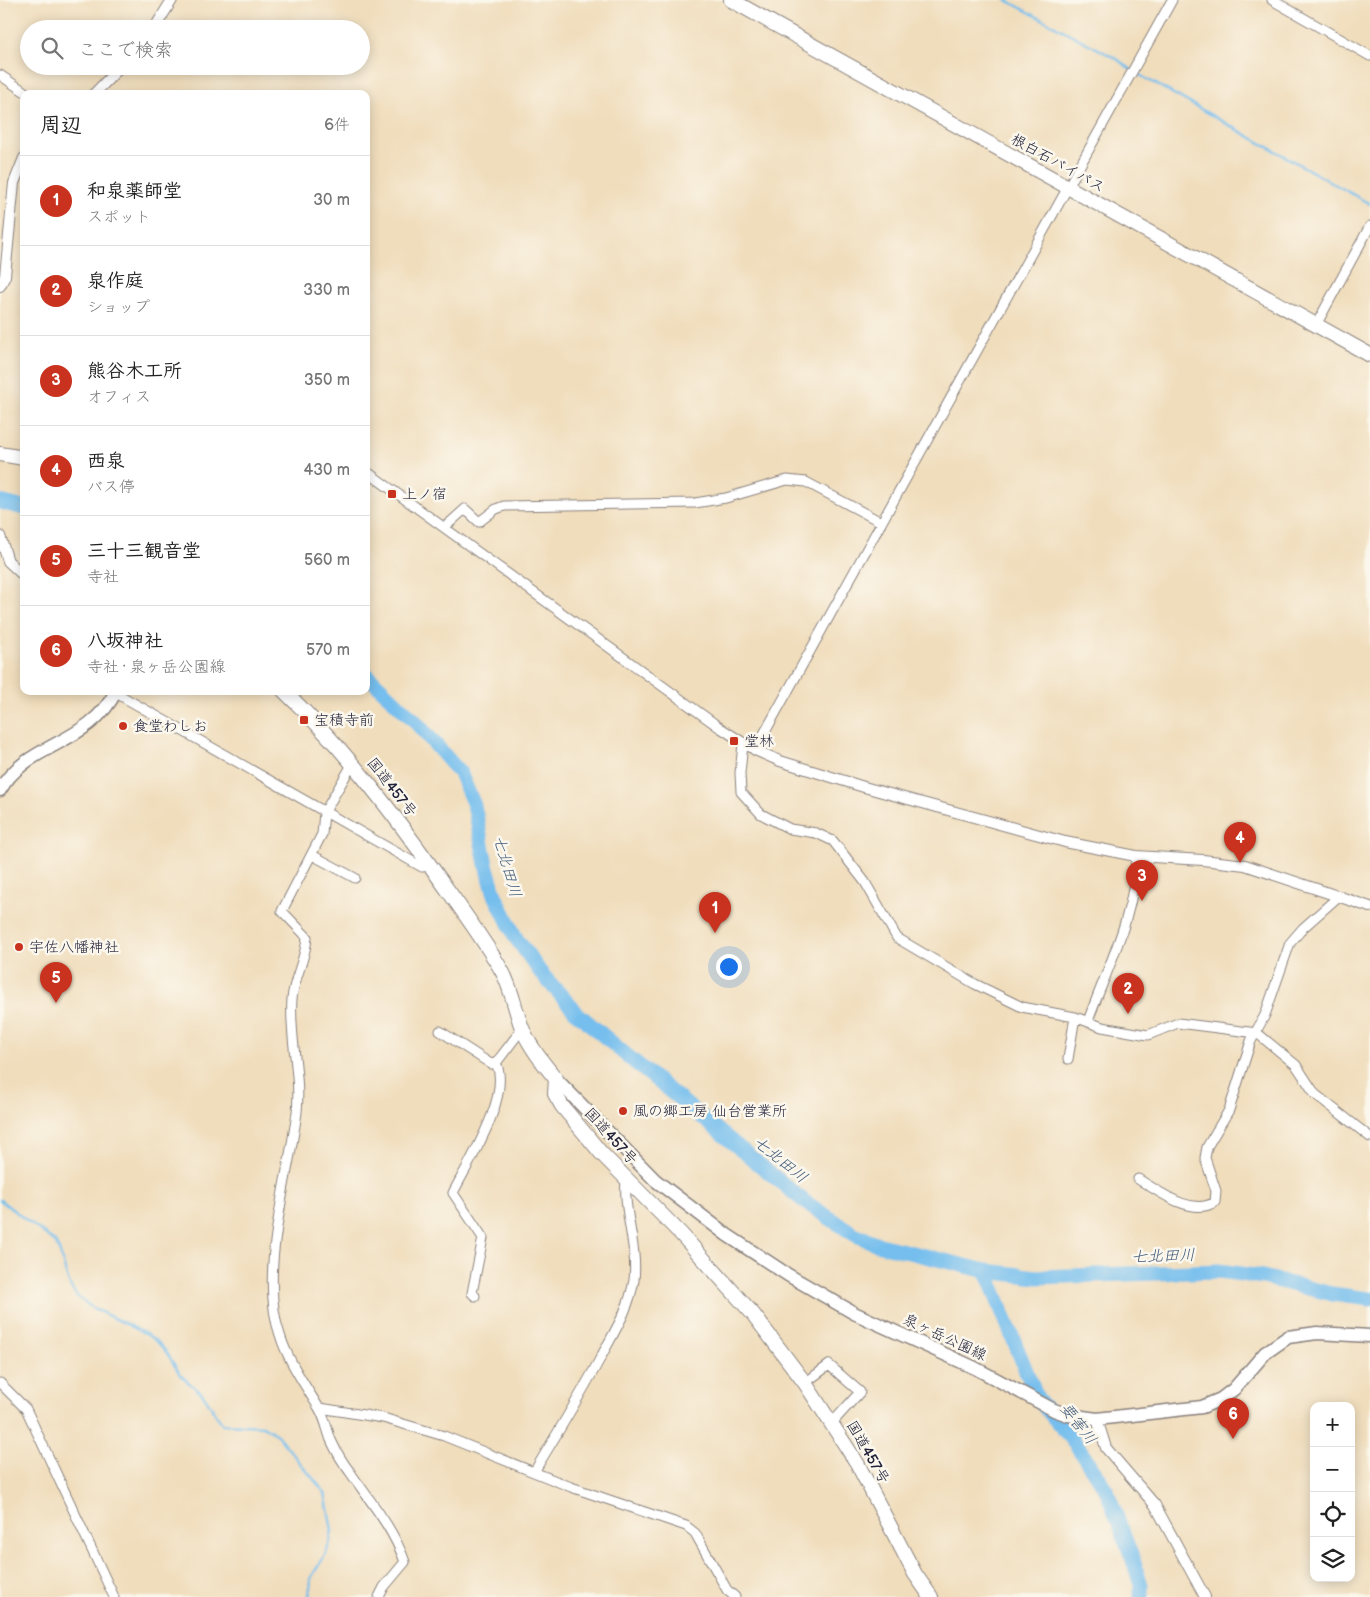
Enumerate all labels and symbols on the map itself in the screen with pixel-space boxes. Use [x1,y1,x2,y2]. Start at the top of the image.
street label: 根白石バイパス [1007,130,1108,197]
place label: 上ノ宿 [402,485,447,504]
marker: 上ノ宿 [386,488,398,500]
place label: 宝積寺前 [314,711,374,730]
marker: 宝積寺前 [298,714,310,726]
place label: 食堂わしお [133,717,208,736]
marker: 食堂わしお [117,720,129,732]
place label: 堂林 [744,732,774,751]
marker: 堂林 [728,735,740,747]
street label: 国道457号 [363,754,421,821]
pin: 4 [1224,822,1256,863]
water label: 七北田川 [489,833,525,900]
pin: 3 [1126,860,1158,901]
pin: 1 [699,892,731,933]
place label: 宇佐八幡神社 [29,938,119,957]
marker: 宇佐八幡神社 [13,941,25,953]
your location [716,954,742,980]
pin: 5 [40,962,72,1003]
pin: 2 [1112,973,1144,1014]
place label: 風の郷工房 仙台営業所 [633,1102,787,1121]
street label: 国道457号 [580,1104,641,1169]
marker: 風の郷工房 仙台営業所 [617,1105,629,1117]
water label: 七北田川 [749,1133,811,1188]
water label: 七北田川 [1131,1246,1195,1267]
street label: 泉ヶ岳公園線 [900,1310,990,1365]
pin: 6 [1217,1398,1249,1439]
water label: 要害川 [1056,1399,1100,1449]
street label: 国道457号 [842,1417,893,1487]

